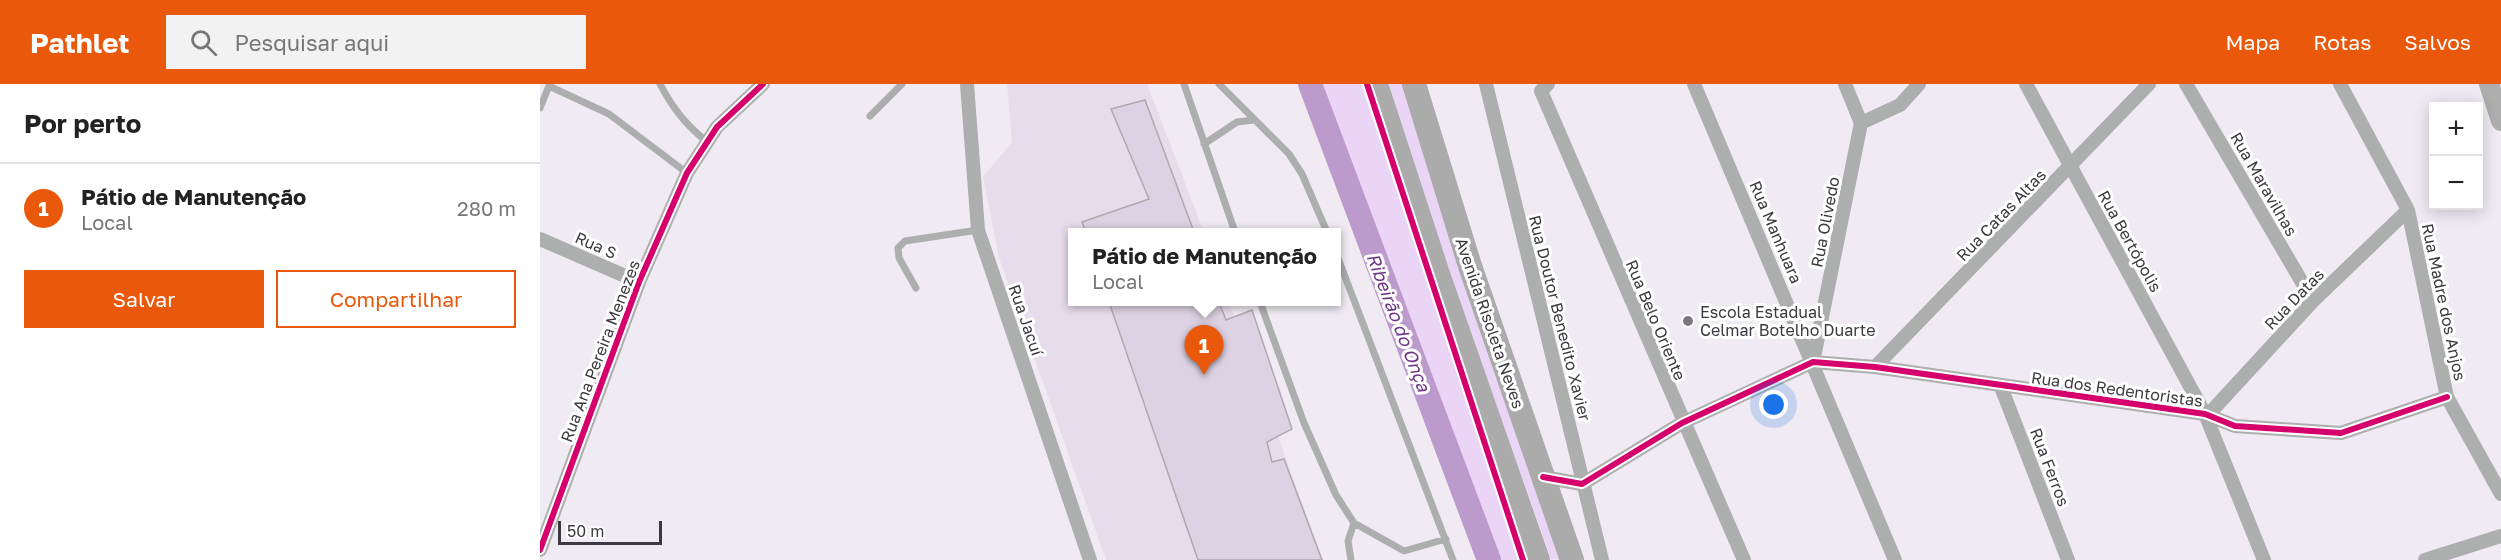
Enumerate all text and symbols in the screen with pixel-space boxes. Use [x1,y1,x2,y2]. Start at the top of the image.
search box [166,15,586,69]
text: Pathlet [30,26,130,59]
icon: search [187,26,220,59]
text: Pesquisar aqui [235,29,389,56]
text: Mapa [2226,29,2280,55]
text: Rotas [2313,29,2371,55]
text: Salvos [2404,29,2471,55]
map controls [2429,102,2483,210]
button: + [2429,102,2483,156]
text: Por perto [24,108,141,139]
street label: Rua Maravilhas [2226,129,2302,239]
button: − [2429,156,2483,210]
street label: Rua Catas Altas [1952,165,2050,265]
street label: Rua Olivedo [1806,175,1844,269]
street label: Rua Manhuara [1745,178,1807,286]
text: Pátio de Manutenção [81,183,306,210]
street label: Rua Bertópolis [2094,187,2166,295]
text: 1 [38,196,49,220]
text: 280 m [457,196,516,220]
text: Local [81,210,133,234]
street label: Rua Doutor Benedito Xavier [1525,213,1595,423]
street label: Rua Madre dos Anjos [2418,222,2470,382]
street label: Rua S [572,227,620,263]
popup [1068,228,1341,306]
street label: Avenida Risoleta Neves [1451,235,1529,411]
text: Pátio de Manutenção [1092,242,1317,269]
water label: Ribeirão do Onça [1362,250,1436,395]
street label: Rua Ana Pereira Menezes [556,257,644,445]
street label: Rua Belo Oriente [1622,257,1690,383]
street label: Rua Datas [2260,264,2328,334]
text: Local [1092,269,1144,293]
button: Salvar [24,270,264,328]
button: Compartilhar [276,270,516,328]
street label: Rua Jacuí [1005,282,1048,360]
place label: Escola Estadual Celmar Botelho Duarte [1700,302,1875,340]
marker: Escola Estadual Celmar Botelho Duarte [1681,314,1695,328]
pin: 1 [1184,326,1224,375]
street label: Rua dos Redentoristas [2030,367,2204,411]
your location [1759,390,1788,419]
street label: Rua Ferros [2026,425,2074,509]
scale bar [558,518,662,546]
text: 50 m [567,521,604,541]

